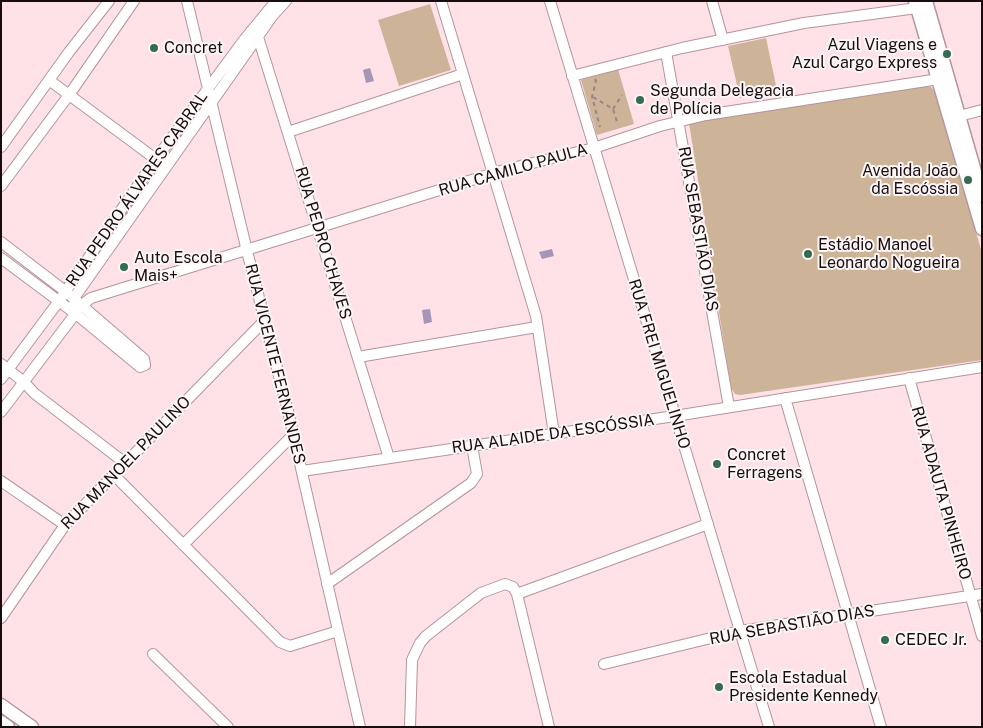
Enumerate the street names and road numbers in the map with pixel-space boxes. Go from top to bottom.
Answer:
street label: RUA PEDRO ÁLVARES CABRAL [62,88,212,290]
street label: RUA CAMILO PAULA [436,140,590,200]
street label: RUA SEBASTIÃO DIAS [674,145,722,313]
street label: RUA PEDRO CHAVES [291,165,355,321]
street label: RUA VICENTE FERNANDES [241,262,309,466]
street label: RUA FREI MIGUELINHO [624,277,694,451]
street label: RUA MANOEL PAULINO [57,392,195,534]
street label: RUA ADAUTA PINHEIRO [907,404,975,582]
street label: RUA ALAIDE DA ESCÓSSIA [450,410,656,458]
street label: RUA SEBASTIÃO DIAS [708,601,876,649]

